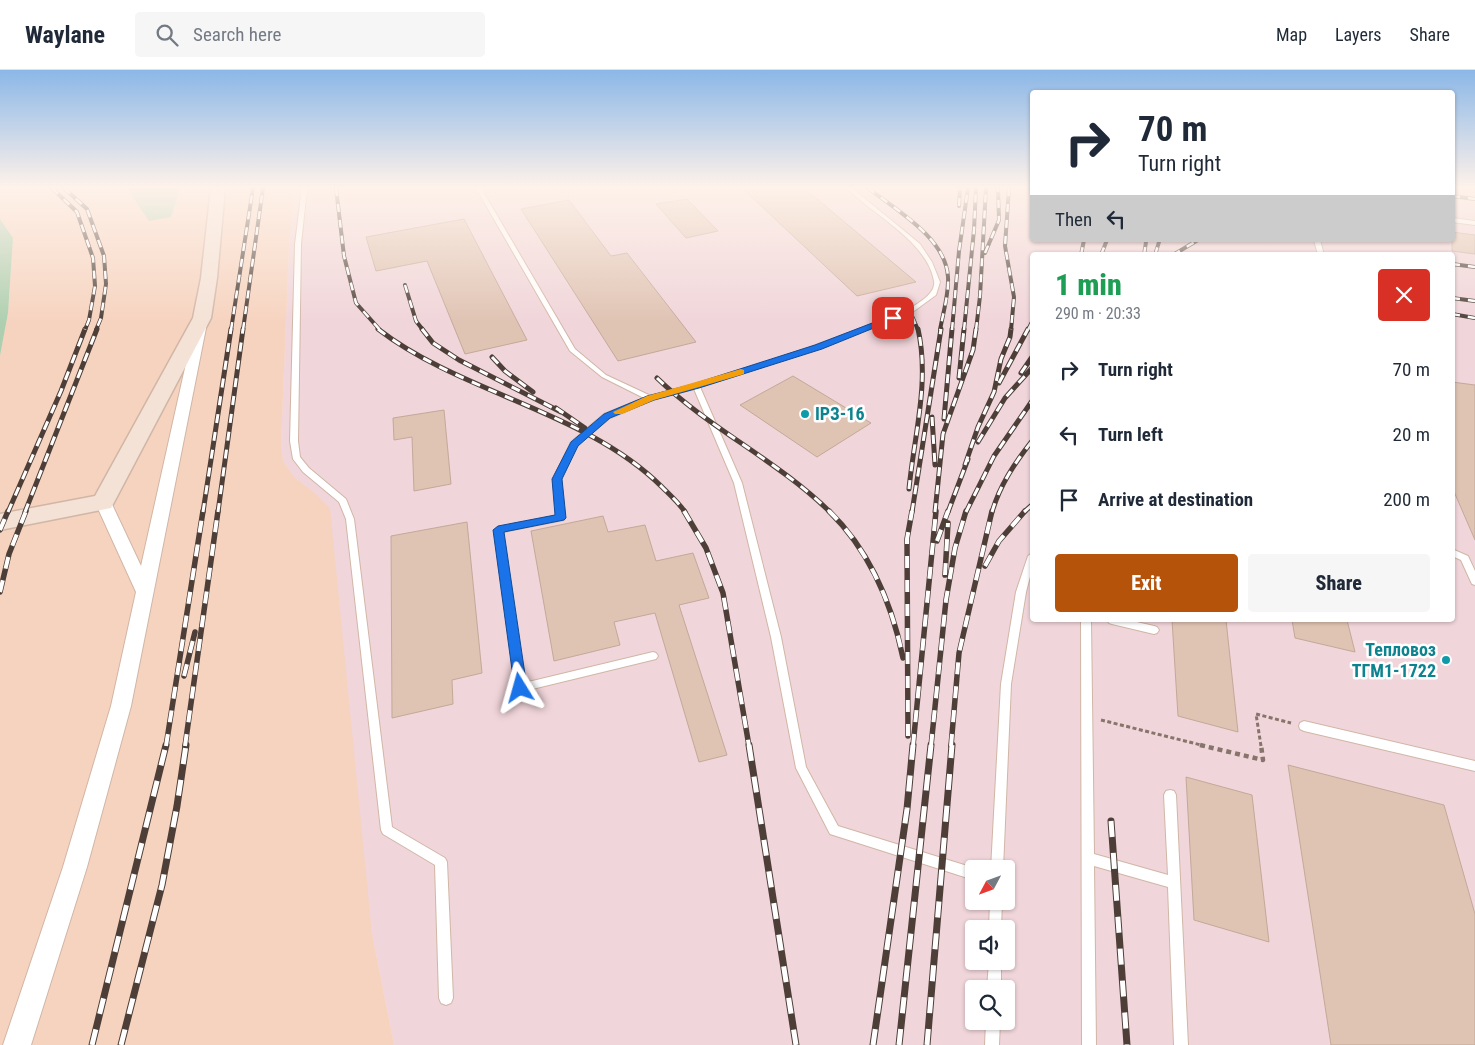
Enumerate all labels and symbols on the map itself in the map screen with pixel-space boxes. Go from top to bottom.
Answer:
pin [872,297,914,339]
place label: ІРЗ-16 [815,403,865,424]
marker: ІРЗ-16 [799,408,811,420]
place label: Тепловоз ТГМ1-1722 [1352,639,1436,681]
marker: Тепловоз ТГМ1-1722 [1440,654,1452,666]
position arrow [493,661,545,713]
north arrow [965,860,1015,910]

